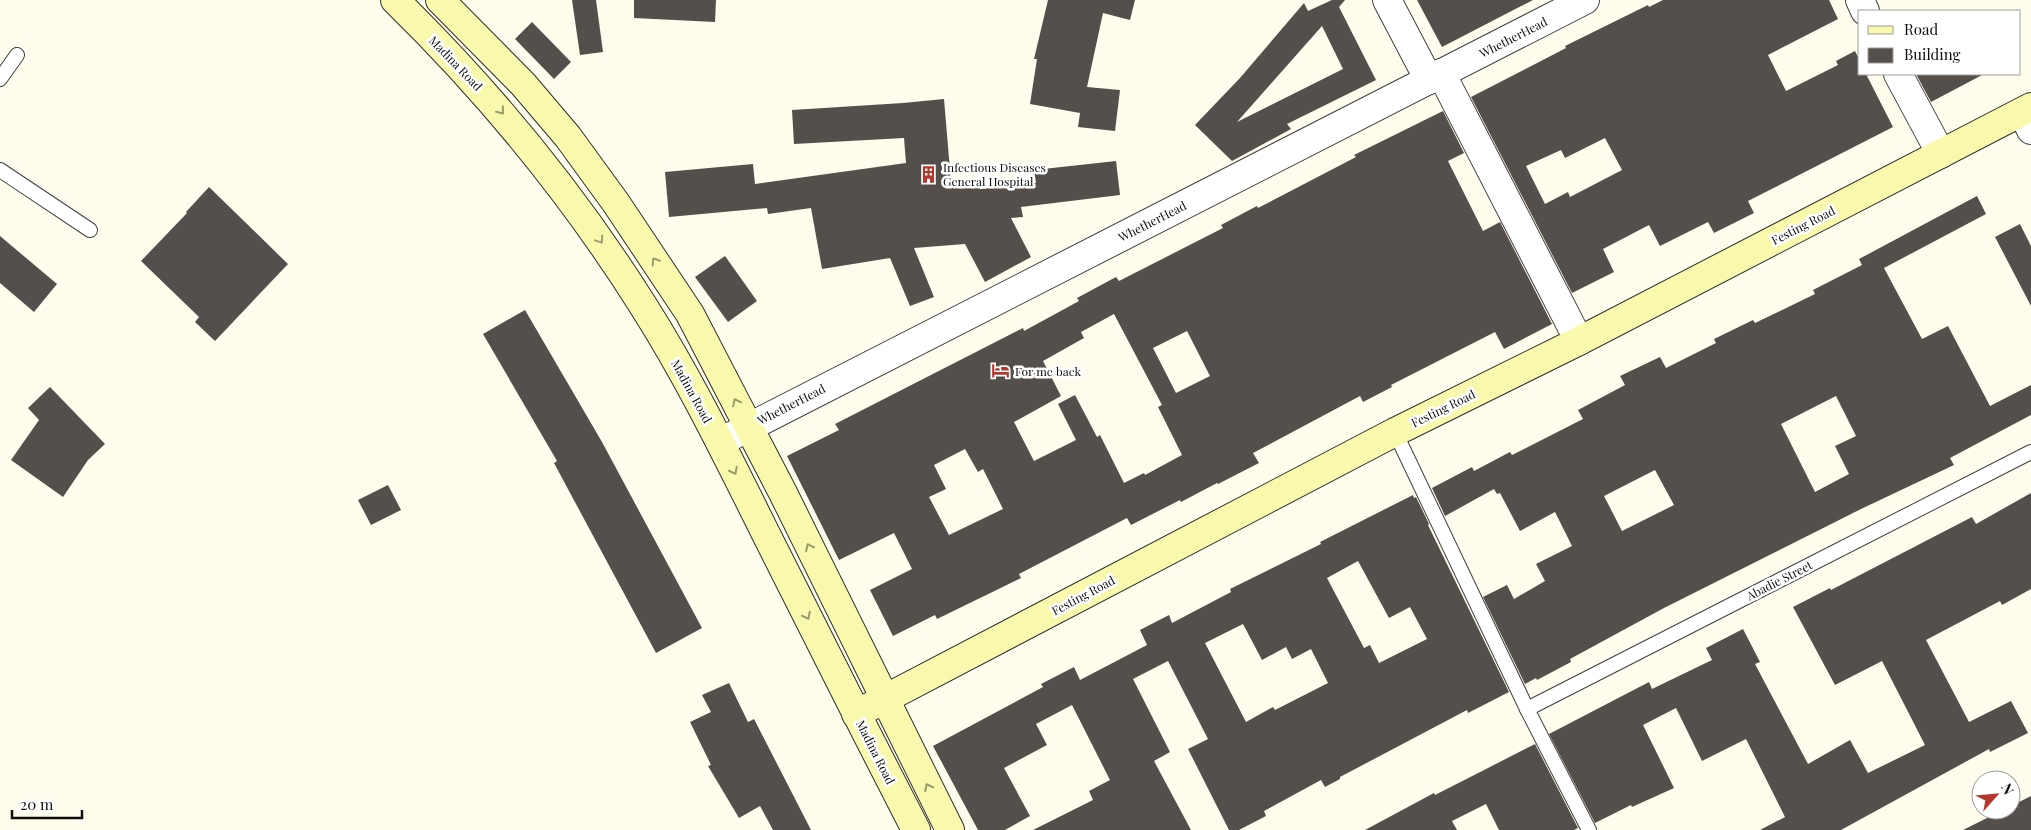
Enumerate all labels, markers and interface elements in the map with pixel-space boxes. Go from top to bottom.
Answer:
legend [1858,10,2021,75]
street label: WhetherHead [1475,13,1550,61]
text: Road [1904,19,1938,39]
street label: Madina Road [426,32,486,94]
text: Building [1904,44,1961,64]
one-way arrow [495,105,503,114]
place label: Infectious Diseases General Hospital [943,159,1046,189]
building icon: Infectious Diseases General Hospital [919,164,939,184]
street label: WhetherHead [1114,197,1189,245]
street label: Festing Road [1768,202,1838,248]
one-way arrow [594,234,603,244]
one-way arrow [652,257,662,266]
street label: Madina Road [668,356,716,426]
hotel icon: For me back [991,361,1011,381]
place label: For me back [1015,363,1081,379]
street label: WhetherHead [753,380,828,428]
street label: Festing Road [1408,386,1478,430]
one-way arrow [732,398,742,407]
one-way arrow [728,466,738,475]
one-way arrow [805,543,815,552]
street label: Abadie Street [1742,556,1815,604]
street label: Festing Road [1049,572,1117,618]
one-way arrow [801,611,811,620]
street label: Madina Road [853,717,899,787]
north arrow [1971,770,2021,820]
text: N [1997,780,2019,798]
one-way arrow [924,783,934,792]
scale bar [12,788,82,820]
text: 20 m [20,794,54,814]

